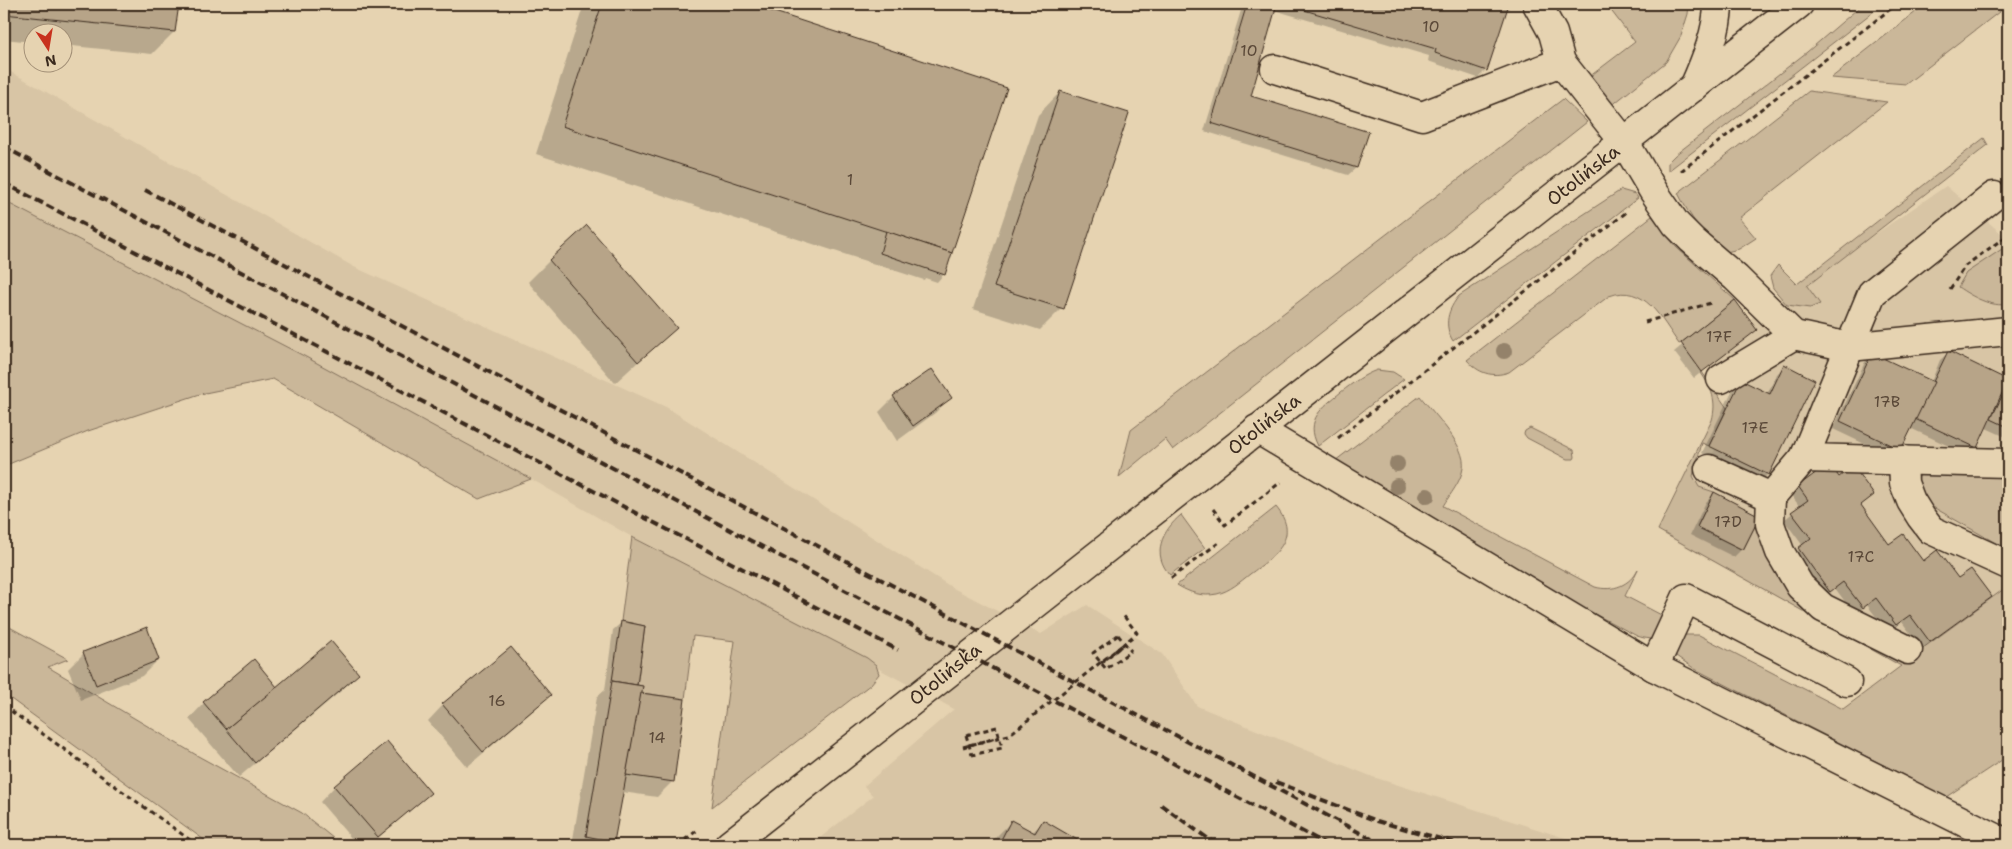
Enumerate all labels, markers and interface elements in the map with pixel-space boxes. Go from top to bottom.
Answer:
house number: 10 [1422,16,1440,37]
north arrow [22,22,72,72]
house number: 10 [1240,40,1258,61]
text: N [43,51,58,71]
street label: Otolińska [1541,138,1625,211]
house number: 1 [847,169,853,190]
house number: 17F [1706,326,1732,347]
street label: Otolińska [1222,387,1306,460]
house number: 17B [1874,391,1900,412]
house number: 17E [1741,417,1769,438]
house number: 17D [1714,511,1742,532]
house number: 17C [1848,546,1875,567]
street label: Otolińska [904,637,987,711]
house number: 16 [488,690,506,711]
house number: 14 [648,727,666,748]

